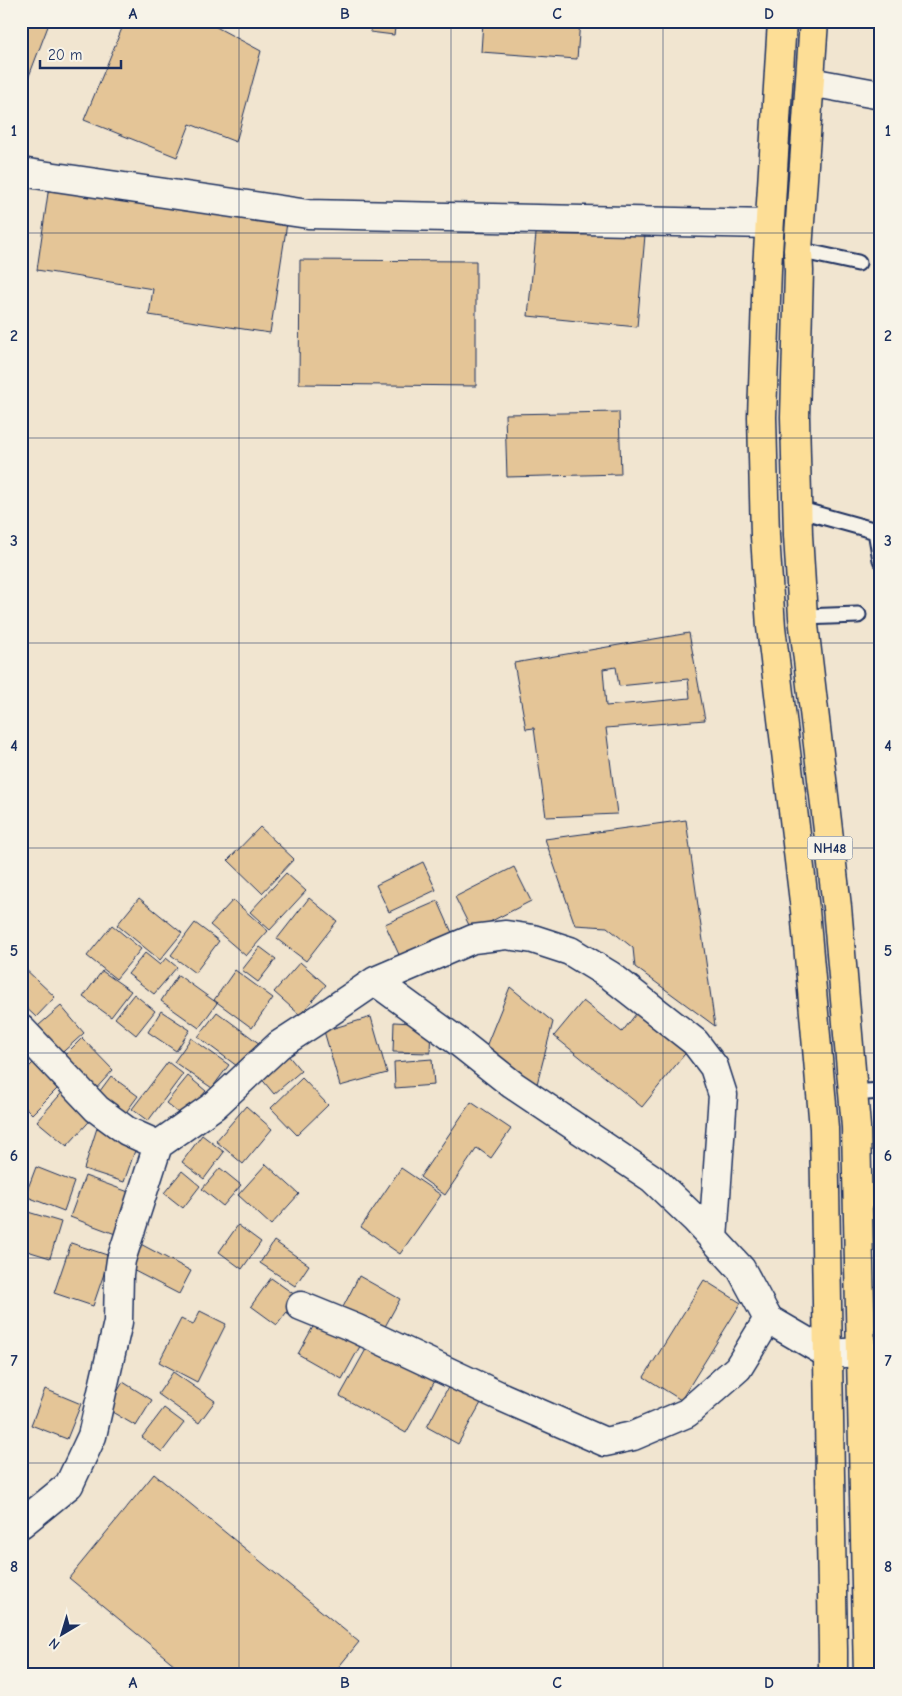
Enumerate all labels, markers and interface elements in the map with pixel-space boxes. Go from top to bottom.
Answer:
text: A [129,5,138,23]
text: B [340,5,350,23]
text: C [552,5,562,23]
text: D [764,5,774,23]
scale bar [40,38,121,70]
text: 20 m [48,46,82,64]
text: 1 [11,122,17,140]
text: 1 [885,122,891,140]
text: 2 [10,327,18,345]
text: 2 [884,327,892,345]
text: 3 [10,532,18,550]
text: 3 [884,532,892,550]
text: 4 [10,737,18,755]
text: 4 [884,737,892,755]
road number: NH48 [808,836,852,860]
text: 5 [10,942,18,960]
text: 5 [884,942,892,960]
text: 6 [10,1147,18,1165]
text: 6 [884,1147,892,1165]
text: 7 [10,1352,18,1370]
text: 7 [884,1352,892,1370]
text: 8 [10,1558,18,1576]
text: 8 [884,1558,892,1576]
north arrow [38,1608,88,1658]
text: N [45,1634,63,1653]
text: A [129,1674,138,1692]
text: B [340,1674,350,1692]
text: C [552,1674,562,1692]
text: D [764,1674,774,1692]

